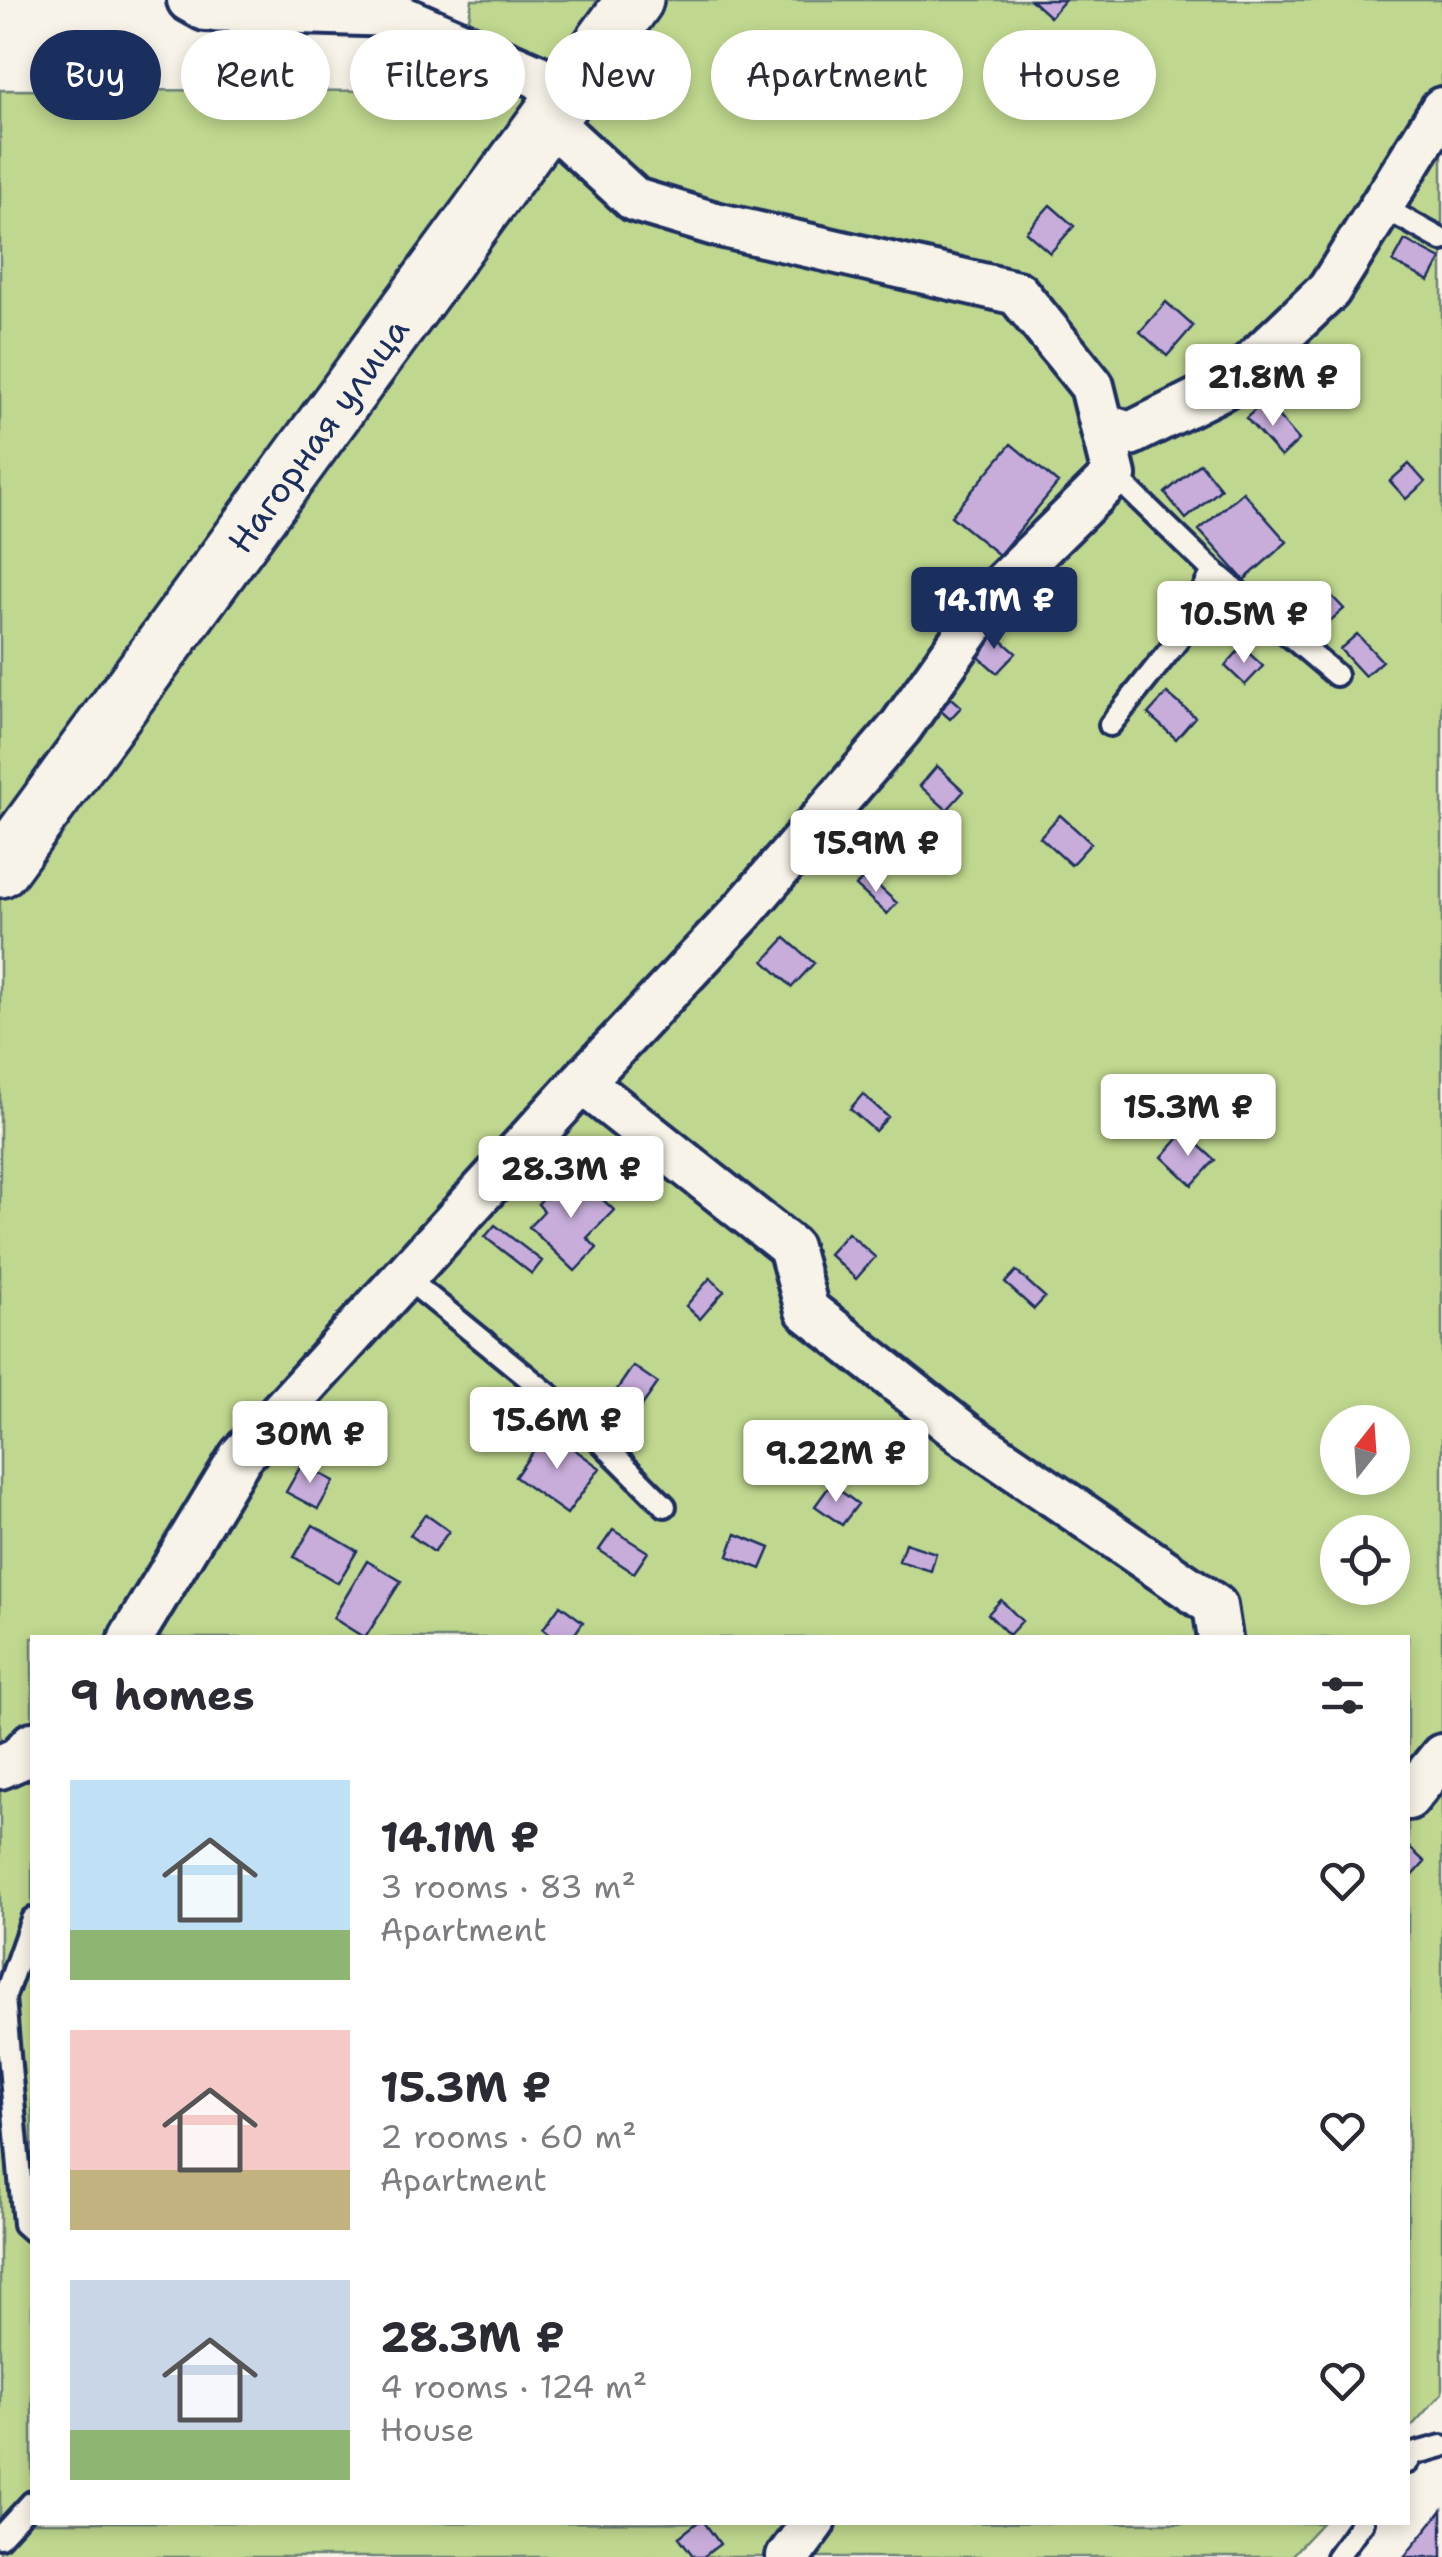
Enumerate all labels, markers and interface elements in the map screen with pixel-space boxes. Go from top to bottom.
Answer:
chip: Buy [30,30,161,120]
chip: Rent [181,30,330,120]
chip: Filters [350,30,525,120]
chip: New [545,30,691,120]
chip: Apartment [711,30,963,120]
chip: House [983,30,1156,120]
street label: Нагорная улица [217,307,420,562]
pin: 21.8M ₽ [1181,344,1365,429]
text: 21.8M ₽ [1207,355,1339,398]
pin: 14.1M ₽ [902,567,1086,652]
text: 14.1M ₽ [933,578,1055,621]
pin: 10.5M ₽ [1152,581,1336,666]
text: 10.5M ₽ [1179,592,1309,635]
pin: 15.9M ₽ [784,810,968,895]
text: 15.9M ₽ [812,821,940,864]
pin: 15.3M ₽ [1096,1074,1280,1159]
text: 15.3M ₽ [1123,1085,1253,1128]
pin: 28.3M ₽ [479,1136,663,1221]
text: 28.3M ₽ [501,1147,641,1190]
pin: 15.6M ₽ [465,1387,649,1472]
text: 15.6M ₽ [492,1398,622,1441]
pin: 30M ₽ [240,1401,380,1486]
north arrow [1320,1405,1410,1495]
map controls [1320,1405,1410,1605]
text: 30M ₽ [255,1412,365,1455]
pin: 9.22M ₽ [744,1420,928,1505]
text: 9.22M ₽ [765,1431,907,1474]
button: locate [1320,1515,1410,1605]
text: 9 homes [70,1667,255,1723]
icon: filters [1315,1668,1370,1723]
text: 14.1M ₽ [380,1809,540,1865]
icon: home [150,1820,270,1940]
icon: heart [1315,1853,1370,1908]
text: 3 rooms · 83 m² [380,1865,636,1908]
text: Apartment [380,1908,547,1951]
text: 15.3M ₽ [380,2059,551,2115]
icon: home [150,2070,270,2190]
icon: heart [1315,2103,1370,2158]
text: 2 rooms · 60 m² [380,2115,637,2158]
text: Apartment [380,2158,547,2201]
text: 28.3M ₽ [380,2309,565,2365]
icon: home [150,2320,270,2440]
icon: heart [1315,2353,1370,2408]
text: 4 rooms · 124 m² [380,2365,647,2408]
text: House [380,2408,474,2451]

